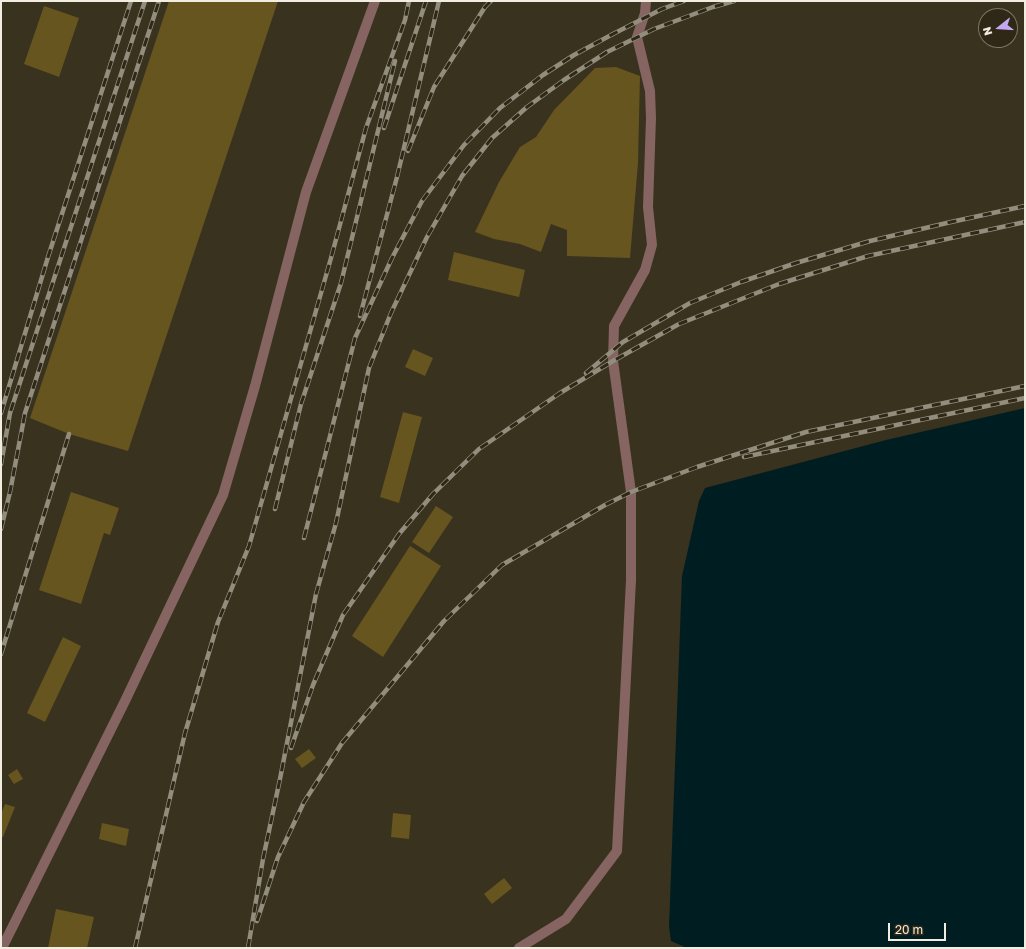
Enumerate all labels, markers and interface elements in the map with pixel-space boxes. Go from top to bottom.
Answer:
north arrow [978,8,1018,48]
text: N [980,25,994,37]
scale bar [890,915,948,941]
text: 20 m [895,922,923,937]

